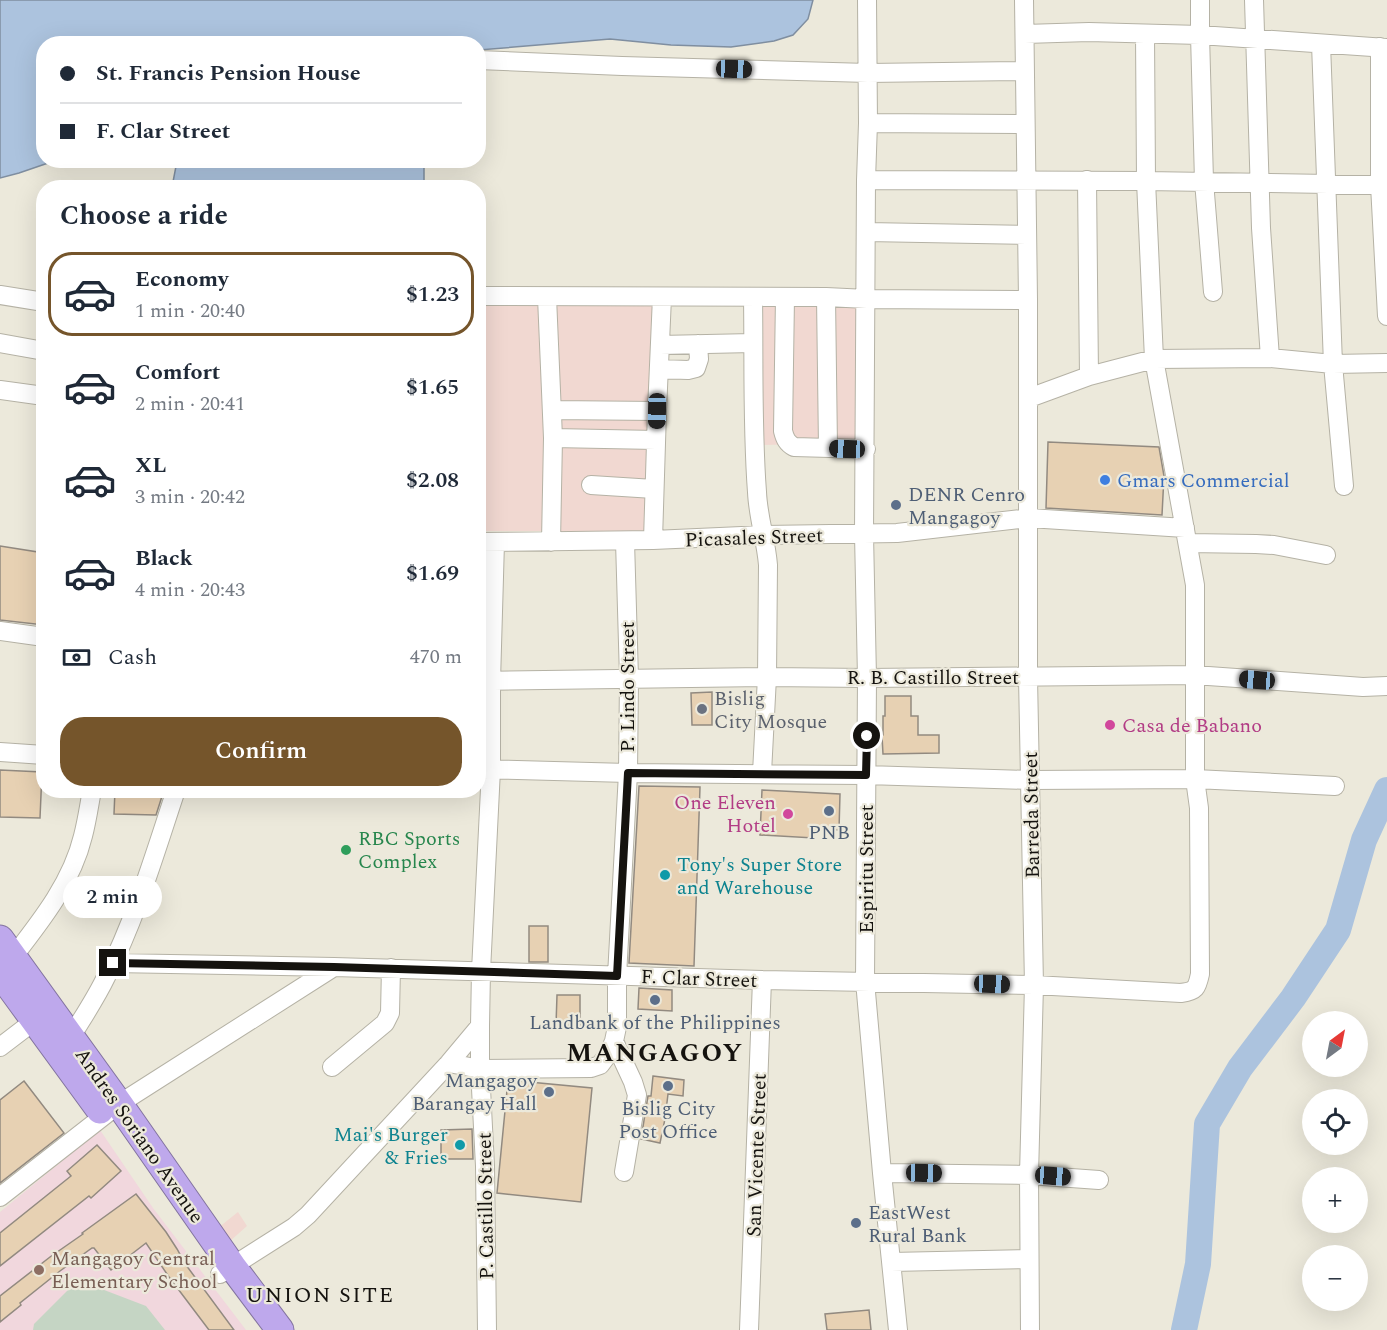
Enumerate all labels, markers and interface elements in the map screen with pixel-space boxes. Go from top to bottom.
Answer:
text: St. Francis Pension House [96,57,361,90]
car [716,59,752,79]
text: F. Clar Street [96,115,230,148]
text: Choose a ride [60,195,228,237]
text: Economy [135,263,228,296]
icon: car [63,267,117,321]
text: $1.23 [406,278,459,311]
text: 1 min · 20:40 [135,296,245,326]
text: Comfort [135,356,220,389]
icon: car [63,360,117,414]
text: $1.65 [406,371,459,404]
text: 2 min · 20:41 [135,389,245,419]
car [648,393,666,429]
car [829,439,865,459]
text: XL [135,449,166,482]
icon: car [63,453,117,507]
text: $2.08 [406,464,459,497]
place label: Gmars Commercial [1117,466,1290,496]
marker: Gmars Commercial [1098,473,1112,487]
place label: DENR Cenro Mangagoy [908,480,1025,533]
text: 3 min · 20:42 [135,482,245,512]
marker: DENR Cenro Mangagoy [889,498,903,512]
street label: Picasales Street [684,521,824,555]
text: Black [135,542,193,575]
icon: car [63,546,117,600]
text: $1.69 [406,557,459,590]
text: 4 min · 20:43 [135,575,245,605]
street label: P. Lindo Street [613,621,643,753]
icon: cash [60,641,93,674]
text: Cash [108,641,157,674]
text: 470 m [410,642,462,672]
street label: R. B. Castillo Street [847,663,1019,693]
car [1238,670,1276,690]
place label: Bislig City Mosque [714,684,827,737]
marker: Bislig City Mosque [695,702,709,716]
place label: Casa de Babano [1122,711,1262,741]
button: Confirm [60,717,462,786]
marker: Casa de Babano [1103,718,1117,732]
route start [853,722,880,749]
street label: Barreda Street [1016,751,1048,879]
place label: One Eleven Hotel [674,788,776,841]
marker: PNB [822,804,836,818]
street label: Espiritu Street [852,804,882,934]
marker: One Eleven Hotel [781,807,795,821]
place label: PNB [808,818,850,848]
place label: RBC Sports Complex [358,824,460,877]
marker: RBC Sports Complex [339,843,353,857]
place label: Tony's Super Store and Warehouse [677,850,842,903]
marker: Tony's Super Store and Warehouse [658,868,672,882]
callout: 2 min [63,876,162,918]
text: 2 min [87,882,138,912]
route end [99,949,126,976]
street label: F. Clar Street [640,962,758,996]
car [974,974,1010,994]
marker: Landbank of the Philippines [648,993,662,1007]
place label: Landbank of the Philippines [529,1008,781,1038]
north arrow [1302,1011,1368,1077]
map controls [1302,1011,1368,1311]
district label: MANGAGOY [566,1033,744,1073]
street label: Andres Soriano Avenue [67,1042,211,1230]
place label: Mangagoy Barangay Hall [412,1066,538,1119]
street label: San Vicente Street [739,1073,775,1237]
marker: Bislig City Post Office [661,1079,675,1093]
marker: Mangagoy Barangay Hall [542,1085,556,1099]
button: locate [1302,1089,1368,1155]
place label: Bislig City Post Office [618,1094,718,1147]
place label: Mai's Burger & Fries [333,1120,448,1173]
street label: P. Castillo Street [470,1132,502,1280]
marker: Mai's Burger & Fries [453,1138,467,1152]
car [906,1164,942,1182]
car [1034,1166,1072,1186]
button: + [1302,1167,1368,1233]
place label: EastWest Rural Bank [868,1198,967,1251]
marker: EastWest Rural Bank [849,1216,863,1230]
place label: Mangagoy Central Elementary School [51,1244,217,1297]
button: − [1302,1245,1368,1311]
marker: Mangagoy Central Elementary School [32,1263,46,1277]
district label: UNION SITE [245,1279,395,1312]

